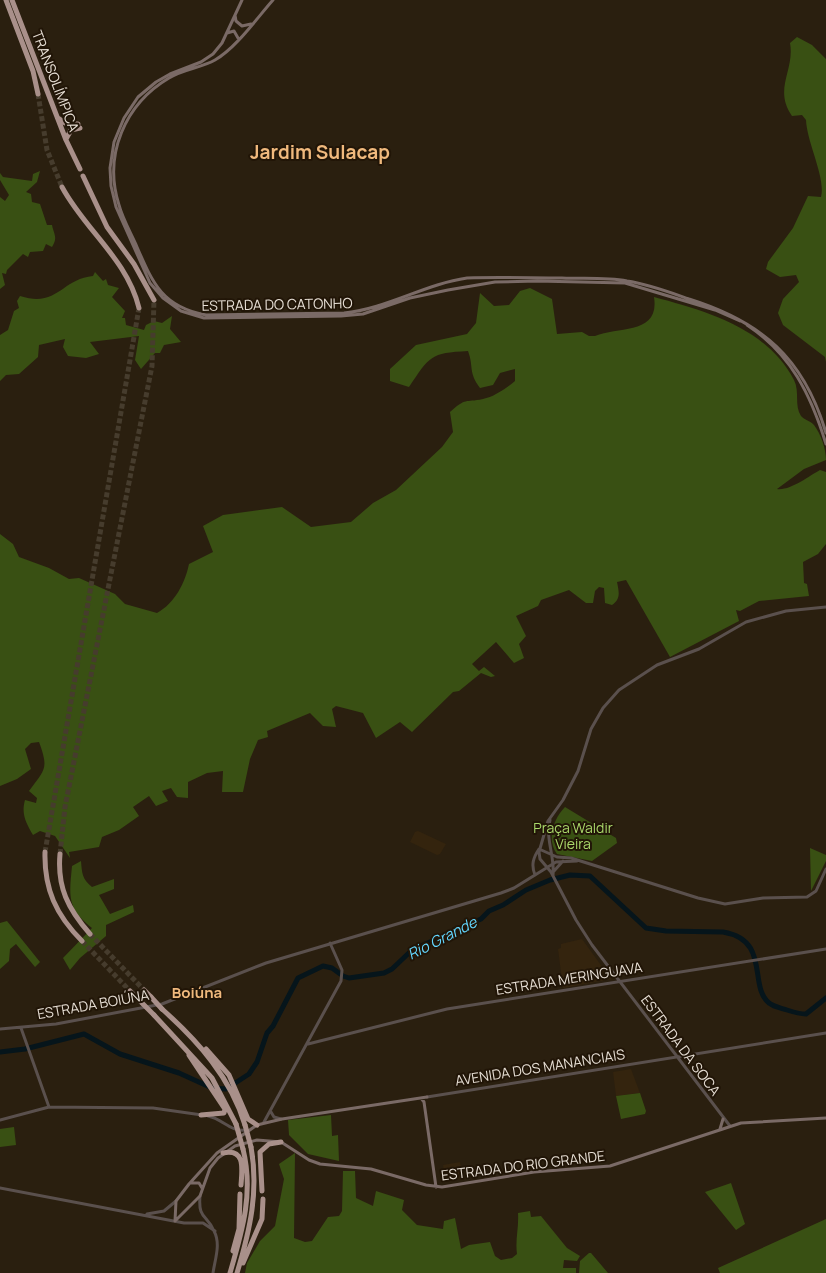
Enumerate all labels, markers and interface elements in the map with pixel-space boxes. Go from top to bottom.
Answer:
street label: TRANSOLÍMPICA [28,28,84,134]
district label: Jardim Sulacap [250,139,390,165]
street label: ESTRADA DO CATONHO [201,293,353,315]
park label: Praça Waldir Vieira [533,818,613,853]
water label: Rio Grande [404,911,481,964]
street label: ESTRADA MERINGUAVA [494,957,644,999]
district label: Boiúna [172,982,222,1003]
street label: ESTRADA BOIÚNA [36,985,151,1023]
street label: ESTRADA DA SOCA [637,991,725,1099]
street label: AVENIDA DOS MANANCIAIS [454,1044,627,1090]
street label: ESTRADA DO RIO GRANDE [440,1146,606,1184]

